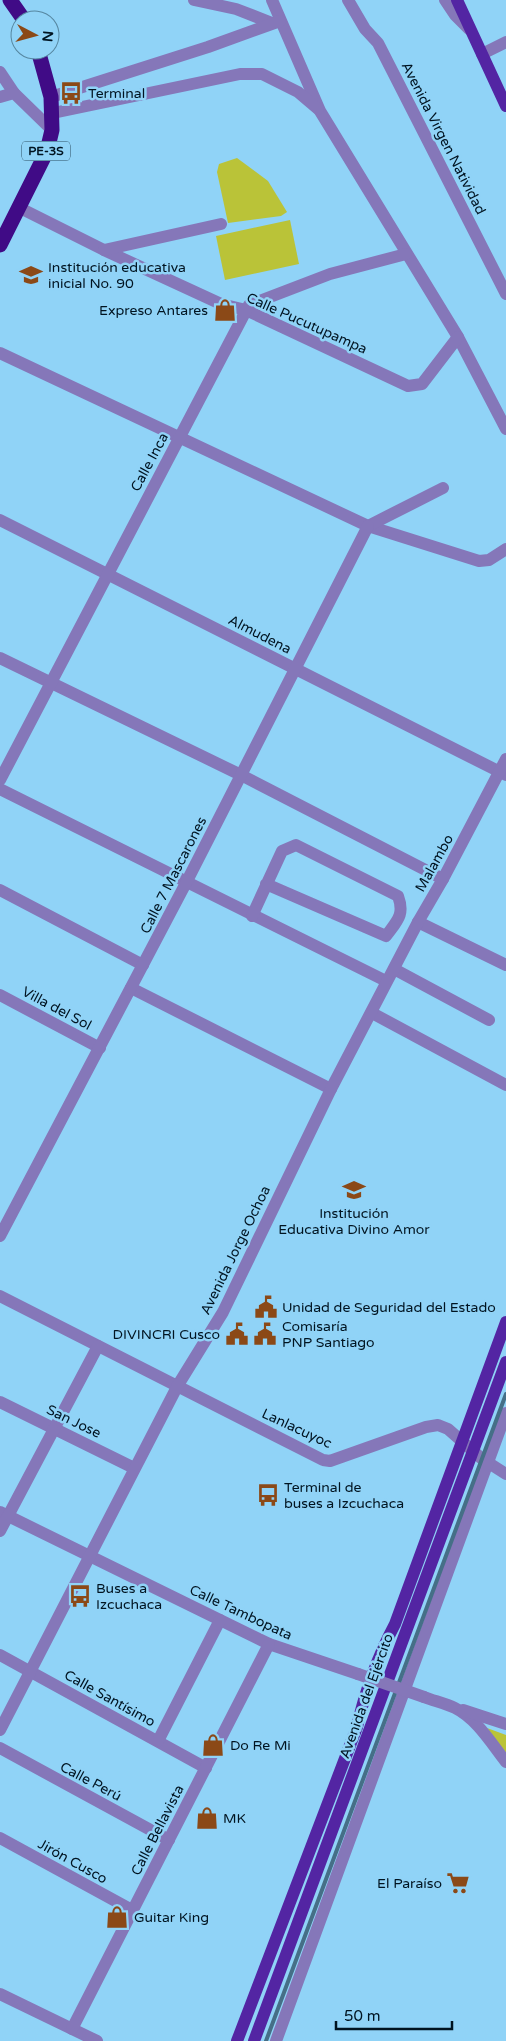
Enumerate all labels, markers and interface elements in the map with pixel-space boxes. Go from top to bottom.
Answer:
north arrow [10,10,60,60]
text: N [38,30,56,43]
street label: Avenida Virgen Natividad [398,59,489,217]
bus stop icon: Terminal [58,80,84,106]
place label: Terminal [88,85,145,102]
road number: PE-3S [22,142,70,160]
place label: Institución educativa inicial No. 90 [48,259,186,292]
school or university icon: Institución educativa inicial No. 90 [18,262,44,288]
street label: Calle Pucutupampa [244,289,370,358]
shop icon: Expreso Antares [212,297,238,323]
place label: Expreso Antares [99,302,208,319]
street label: Calle Inca [127,430,172,494]
street label: Almudena [225,611,294,658]
street label: Calle 7 Mascarones [137,814,210,936]
street label: Malambo [412,832,457,895]
street label: Villa del Sol [19,983,94,1034]
school or university icon: Institución Educativa Divino Amor [341,1177,367,1203]
street label: Avenida Jorge Ochoa [197,1183,274,1318]
place label: Institución Educativa Divino Amor [278,1205,430,1238]
public building icon: Unidad de Seguridad del Estado [253,1294,279,1320]
place label: Unidad de Seguridad del Estado [282,1299,496,1316]
place label: Comisaría PNP Santiago [282,1318,375,1351]
public building icon: DIVINCRI Cusco [224,1321,250,1347]
public building icon: Comisaría PNP Santiago [252,1321,278,1347]
place label: DIVINCRI Cusco [112,1326,220,1343]
street label: San Jose [44,1401,104,1442]
street label: Lanlacuyoc [259,1405,334,1452]
place label: Terminal de buses a Izcuchaca [284,1479,404,1512]
bus stop icon: Terminal de buses a Izcuchaca [255,1482,281,1508]
place label: Buses a Izcuchaca [96,1580,162,1613]
street label: Calle Tambopata [187,1581,295,1644]
bus stop icon: Buses a Izcuchaca [67,1583,93,1609]
street label: Avenida del Ejército [336,1631,397,1761]
street label: Calle Santísimo [61,1666,158,1730]
shop icon: Do Re Mi [200,1732,226,1758]
place label: Do Re Mi [230,1737,291,1754]
street label: Calle Perú [57,1758,124,1805]
street label: Calle Bellavista [127,1782,188,1878]
shop icon: MK [194,1805,220,1831]
place label: MK [223,1810,246,1827]
street label: Jirón Cusco [35,1835,110,1887]
supermarket icon: El Paraíso [445,1870,471,1896]
place label: El Paraíso [377,1875,442,1892]
shop icon: Guitar King [104,1904,130,1930]
place label: Guitar King [134,1909,209,1926]
scale bar [336,1998,452,2030]
text: 50 m [344,2007,381,2025]

